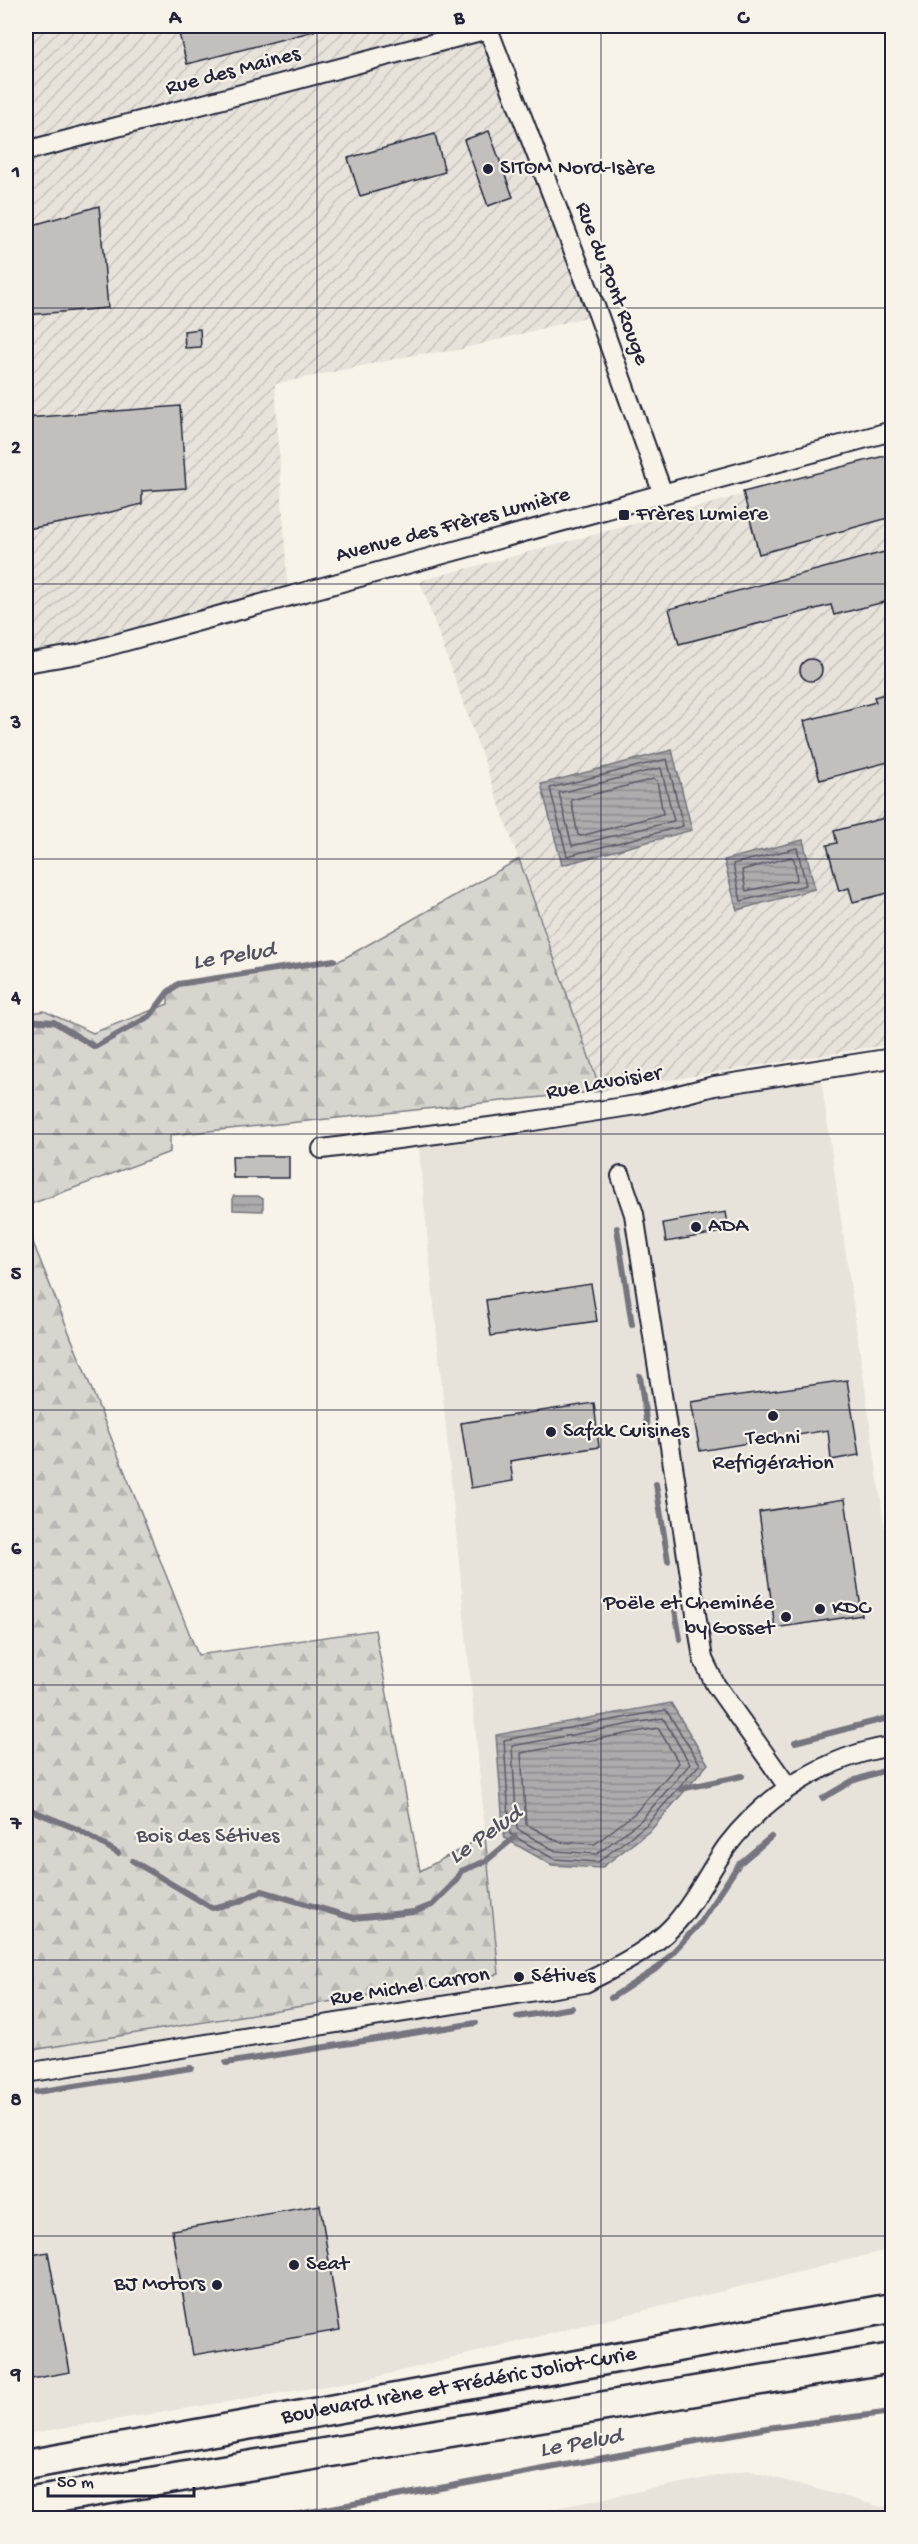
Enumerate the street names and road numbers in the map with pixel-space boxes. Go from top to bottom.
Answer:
street label: Rue des Maines [163,41,304,102]
street label: Rue du Pont Rouge [568,199,654,370]
street label: Avenue des Frères Lumière [333,482,573,570]
street label: Rue Lavoisier [544,1061,666,1107]
street label: Rue Michel Carron [329,1963,492,2013]
street label: Boulevard Irène et Frédéric Joliot-Curie [278,2341,639,2432]

